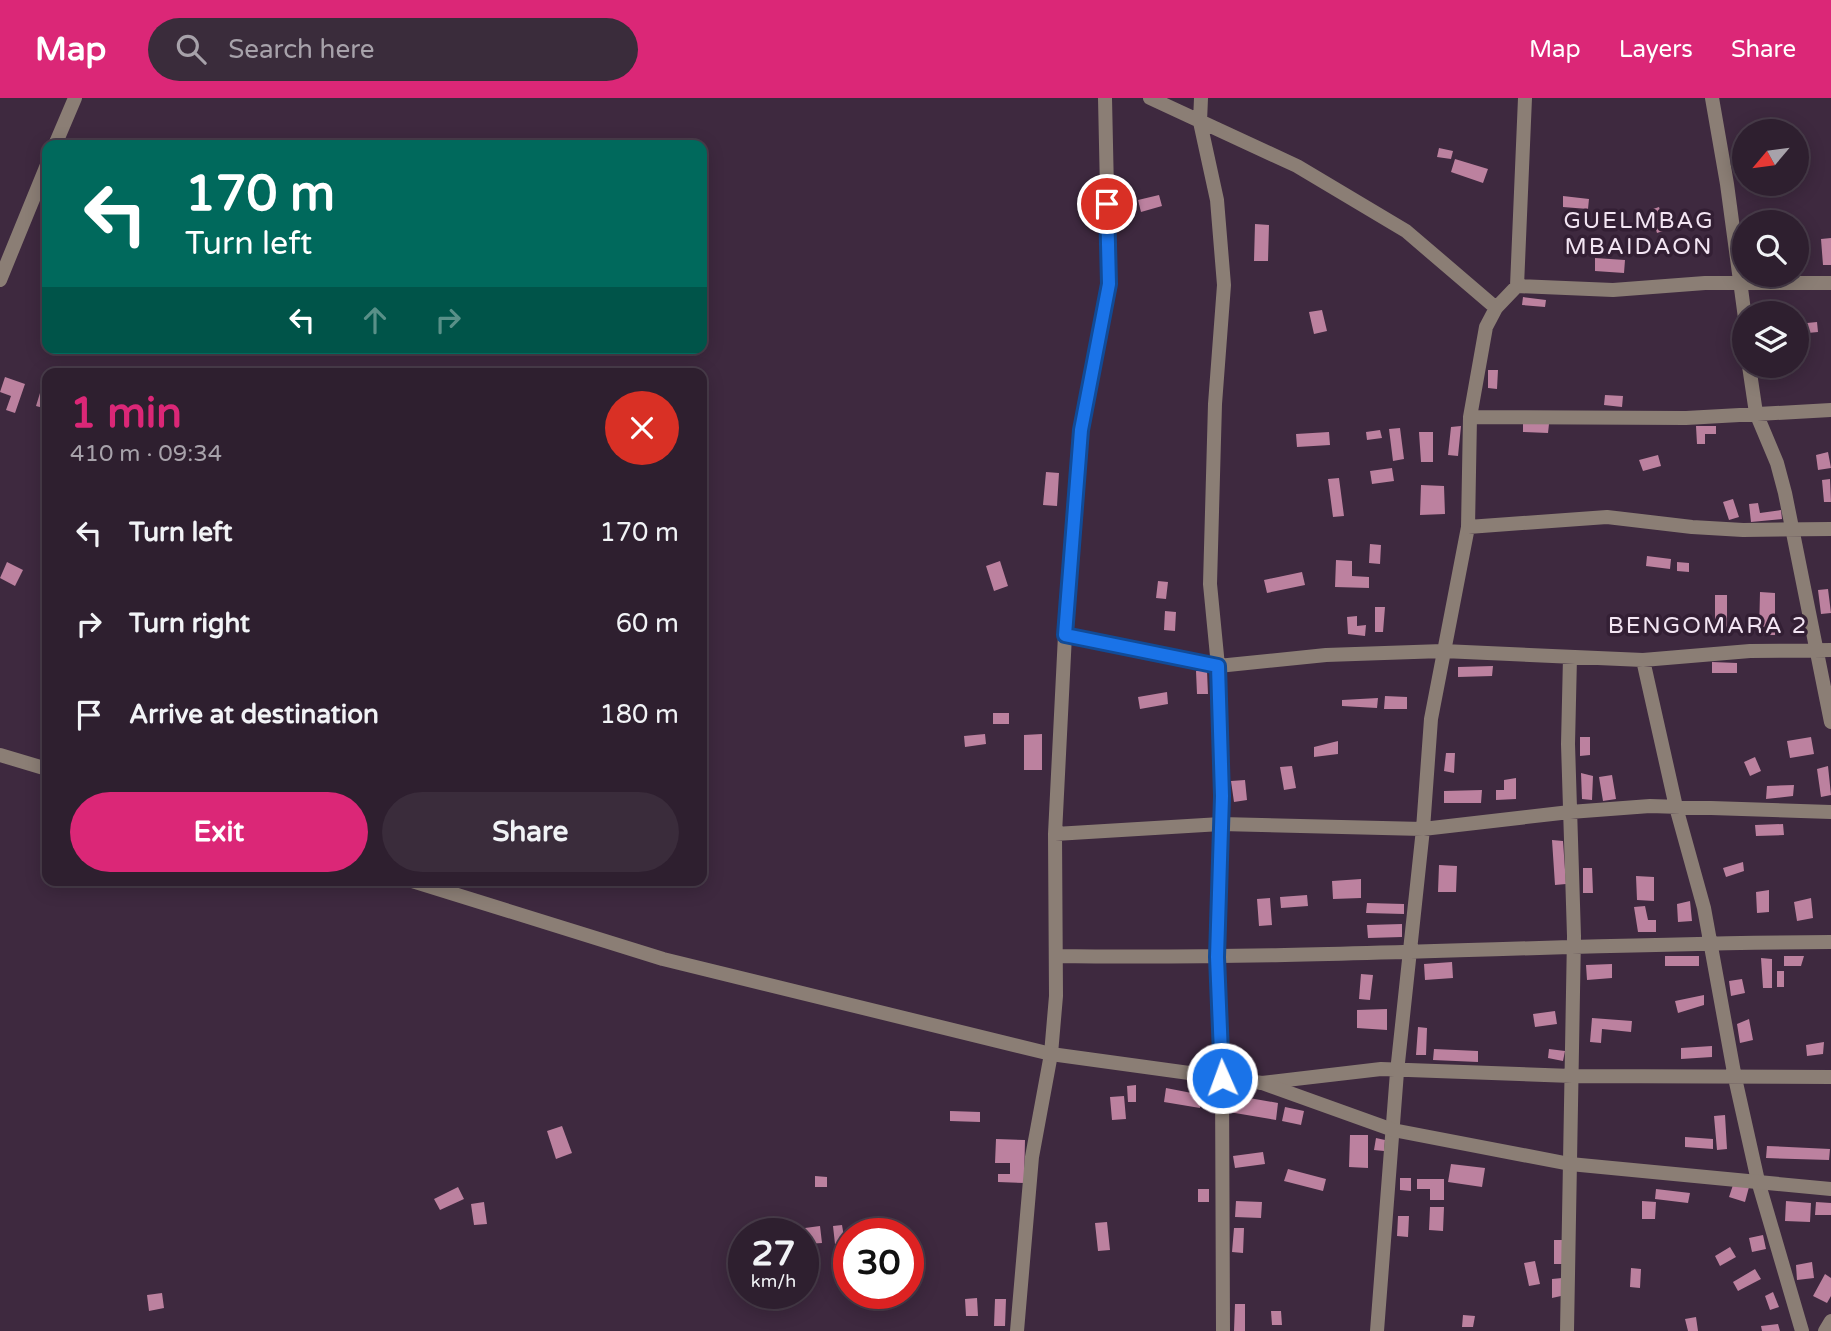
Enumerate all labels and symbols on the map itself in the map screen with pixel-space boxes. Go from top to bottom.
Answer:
north arrow [1732,119,1810,196]
pin [1077,174,1137,234]
district label: GUELMBAG MBAIDAON [1563,207,1715,261]
district label: BENGOMARA 2 [1608,612,1808,640]
position arrow [1185,1041,1259,1115]
speed limit sign: 30 [833,1218,924,1309]

